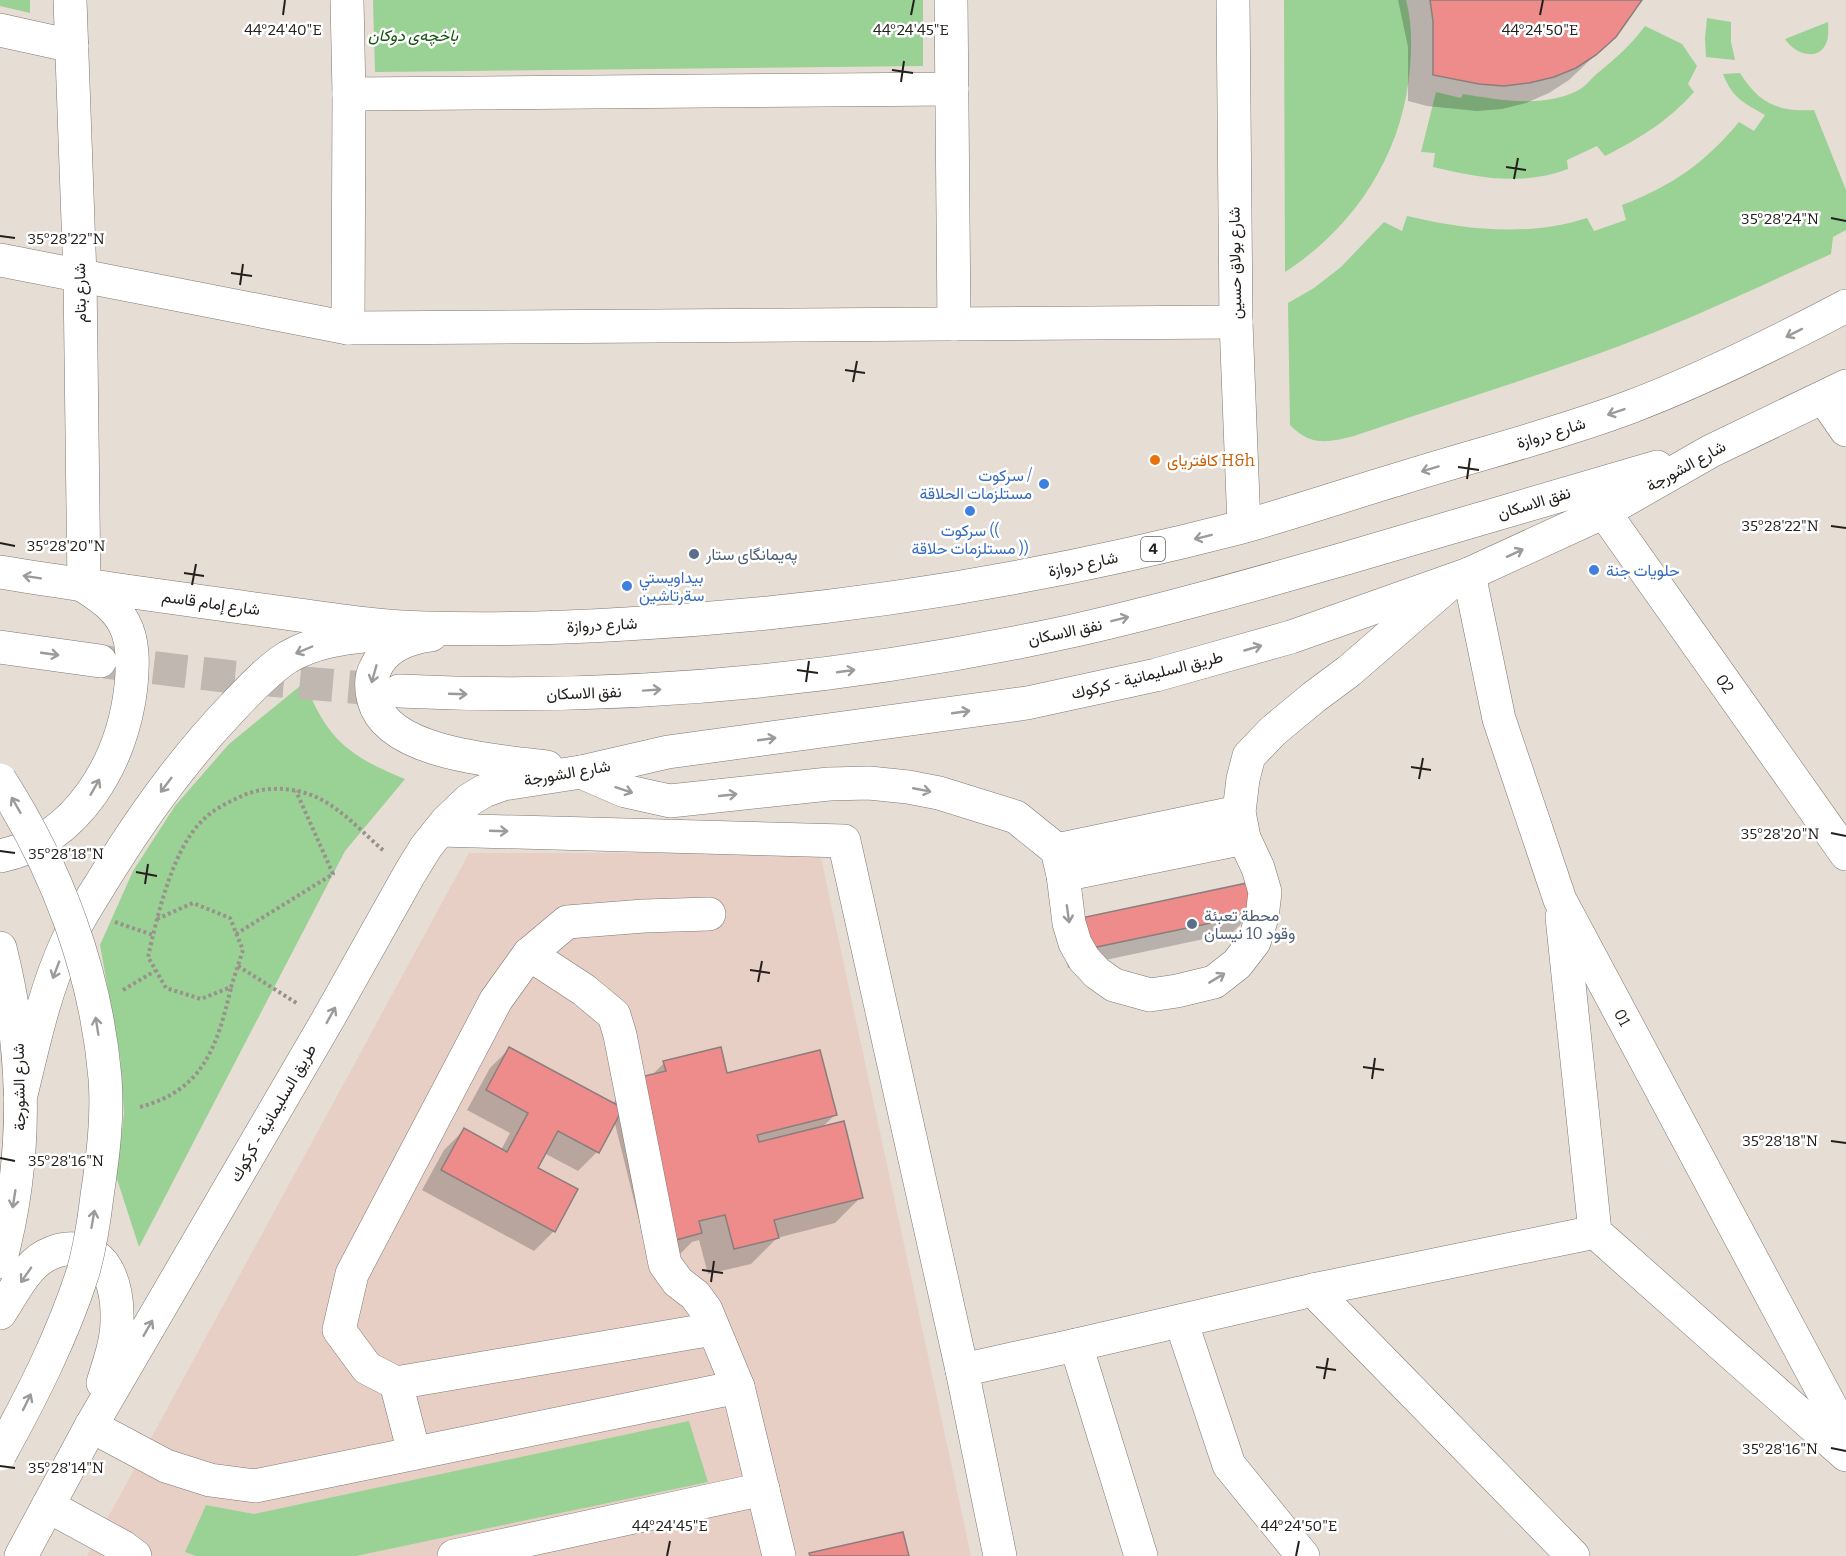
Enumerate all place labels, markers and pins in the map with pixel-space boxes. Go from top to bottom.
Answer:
place label: کافتریای H&h [1167,451,1255,471]
marker: کافتریای H&h [1148,453,1162,467]
place label: سركوت / مستلزمات الحلاقة [919,466,1033,504]
marker: سركوت / مستلزمات الحلاقة [1037,477,1051,491]
marker: سركوت (( مستلزمات حلاقة )) [963,504,977,518]
place label: سركوت (( مستلزمات حلاقة )) [911,521,1029,559]
place label: پەیمانگای ستار [705,545,797,566]
marker: پەیمانگای ستار [687,547,701,561]
place label: حلویات جنة [1606,561,1680,581]
marker: حلویات جنة [1587,563,1601,577]
place label: بيداويستي سةرتاشين [639,568,704,606]
marker: بيداويستي سةرتاشين [620,579,634,593]
place label: محطة تعبئة وقود 10 نيسان [1204,906,1295,944]
marker: محطة تعبئة وقود 10 نيسان [1185,917,1199,931]

